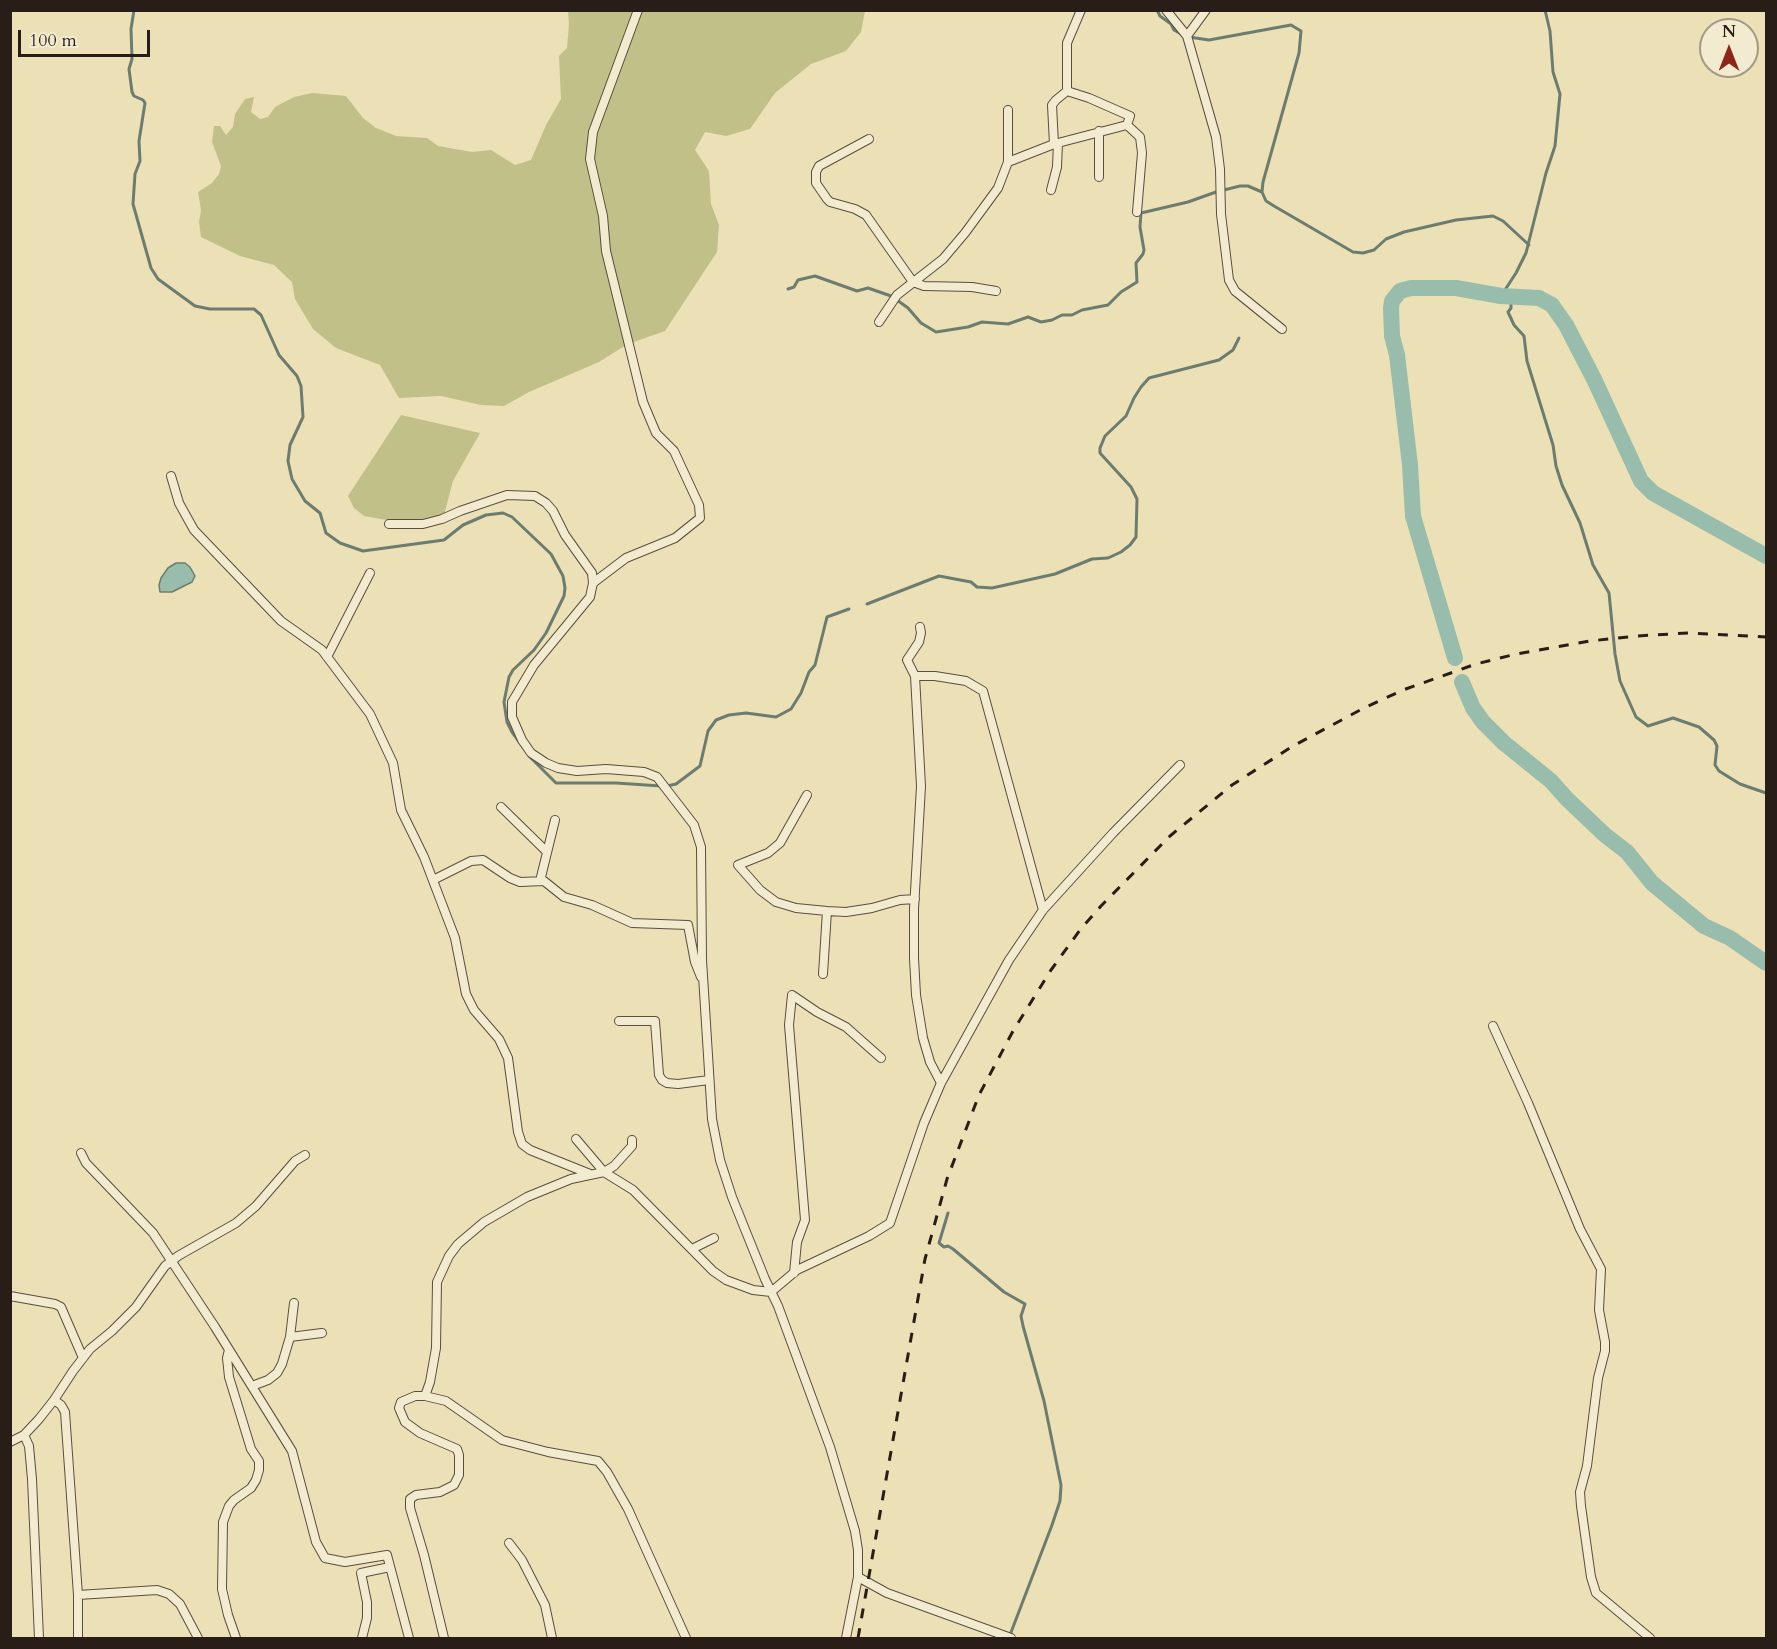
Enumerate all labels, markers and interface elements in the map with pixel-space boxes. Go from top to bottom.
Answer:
scale bar [21,18,153,56]
north arrow [1699,18,1759,78]
text: N [1722,21,1736,43]
text: 100 m [29,28,77,53]

